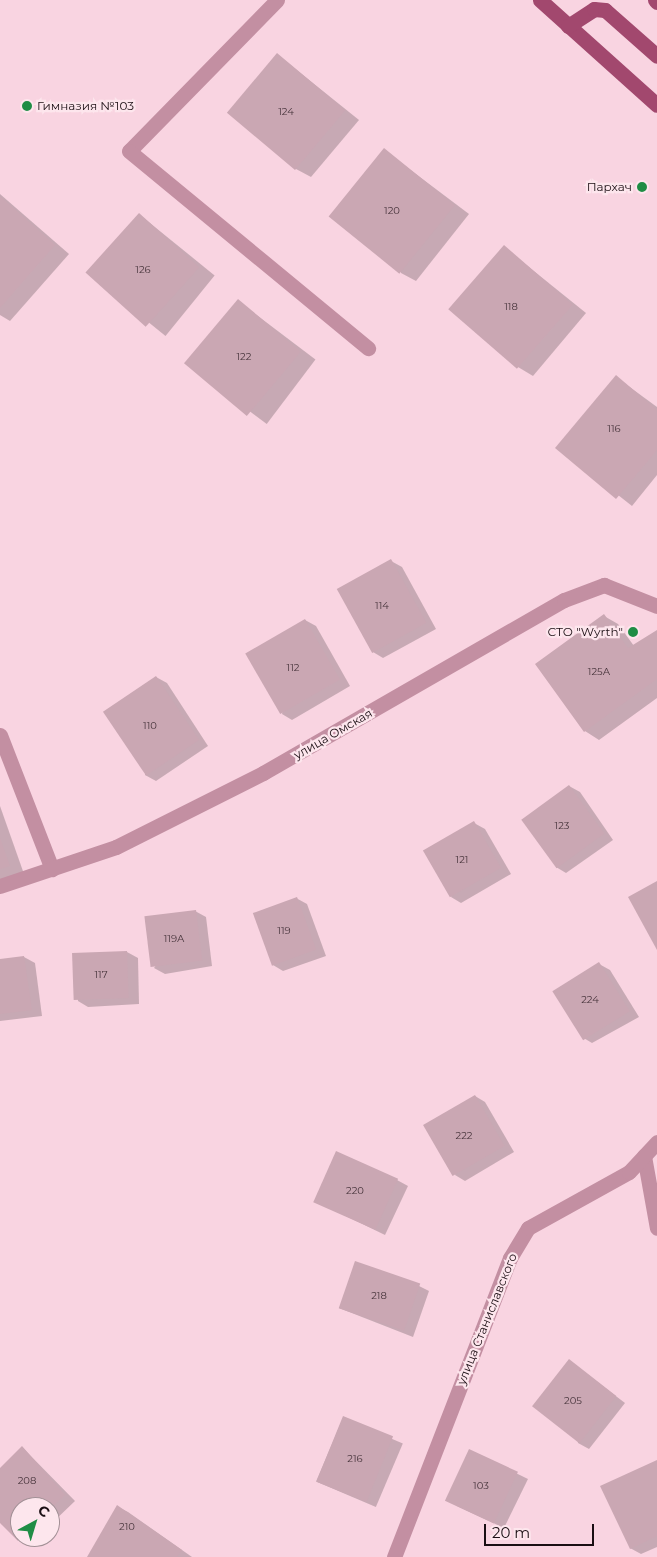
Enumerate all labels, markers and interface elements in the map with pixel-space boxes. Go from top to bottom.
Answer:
place label: Гимназия №103 [37,99,134,113]
marker: Гимназия №103 [21,100,33,112]
house number: 124 [278,106,294,118]
place label: Пархач [587,180,632,194]
marker: Пархач [636,181,648,193]
house number: 120 [384,205,400,217]
house number: 126 [135,264,151,276]
house number: 118 [504,301,518,313]
house number: 122 [237,351,251,363]
house number: 116 [607,423,621,435]
house number: 114 [375,600,389,612]
place label: СТО "Wyrth" [548,625,623,639]
marker: СТО "Wyrth" [627,626,639,638]
house number: 112 [287,662,299,674]
house number: 125А [588,666,610,678]
street label: улица Омская [291,706,375,762]
house number: 110 [143,720,157,732]
house number: 123 [555,820,569,832]
house number: 121 [456,854,468,866]
house number: 119 [277,925,291,937]
house number: 119А [164,933,184,945]
house number: 117 [94,969,108,981]
house number: 224 [581,994,599,1006]
house number: 222 [455,1130,473,1142]
house number: 220 [346,1185,364,1197]
street label: улица Станиславского [454,1251,520,1387]
house number: 218 [371,1290,387,1302]
house number: 205 [564,1395,582,1407]
house number: 216 [347,1453,363,1465]
house number: 208 [18,1475,36,1487]
house number: 103 [473,1480,489,1492]
north arrow [10,1497,60,1547]
text: С [34,1501,53,1521]
scale bar [487,1514,597,1546]
house number: 210 [119,1521,135,1533]
text: 20 m [492,1523,530,1542]

